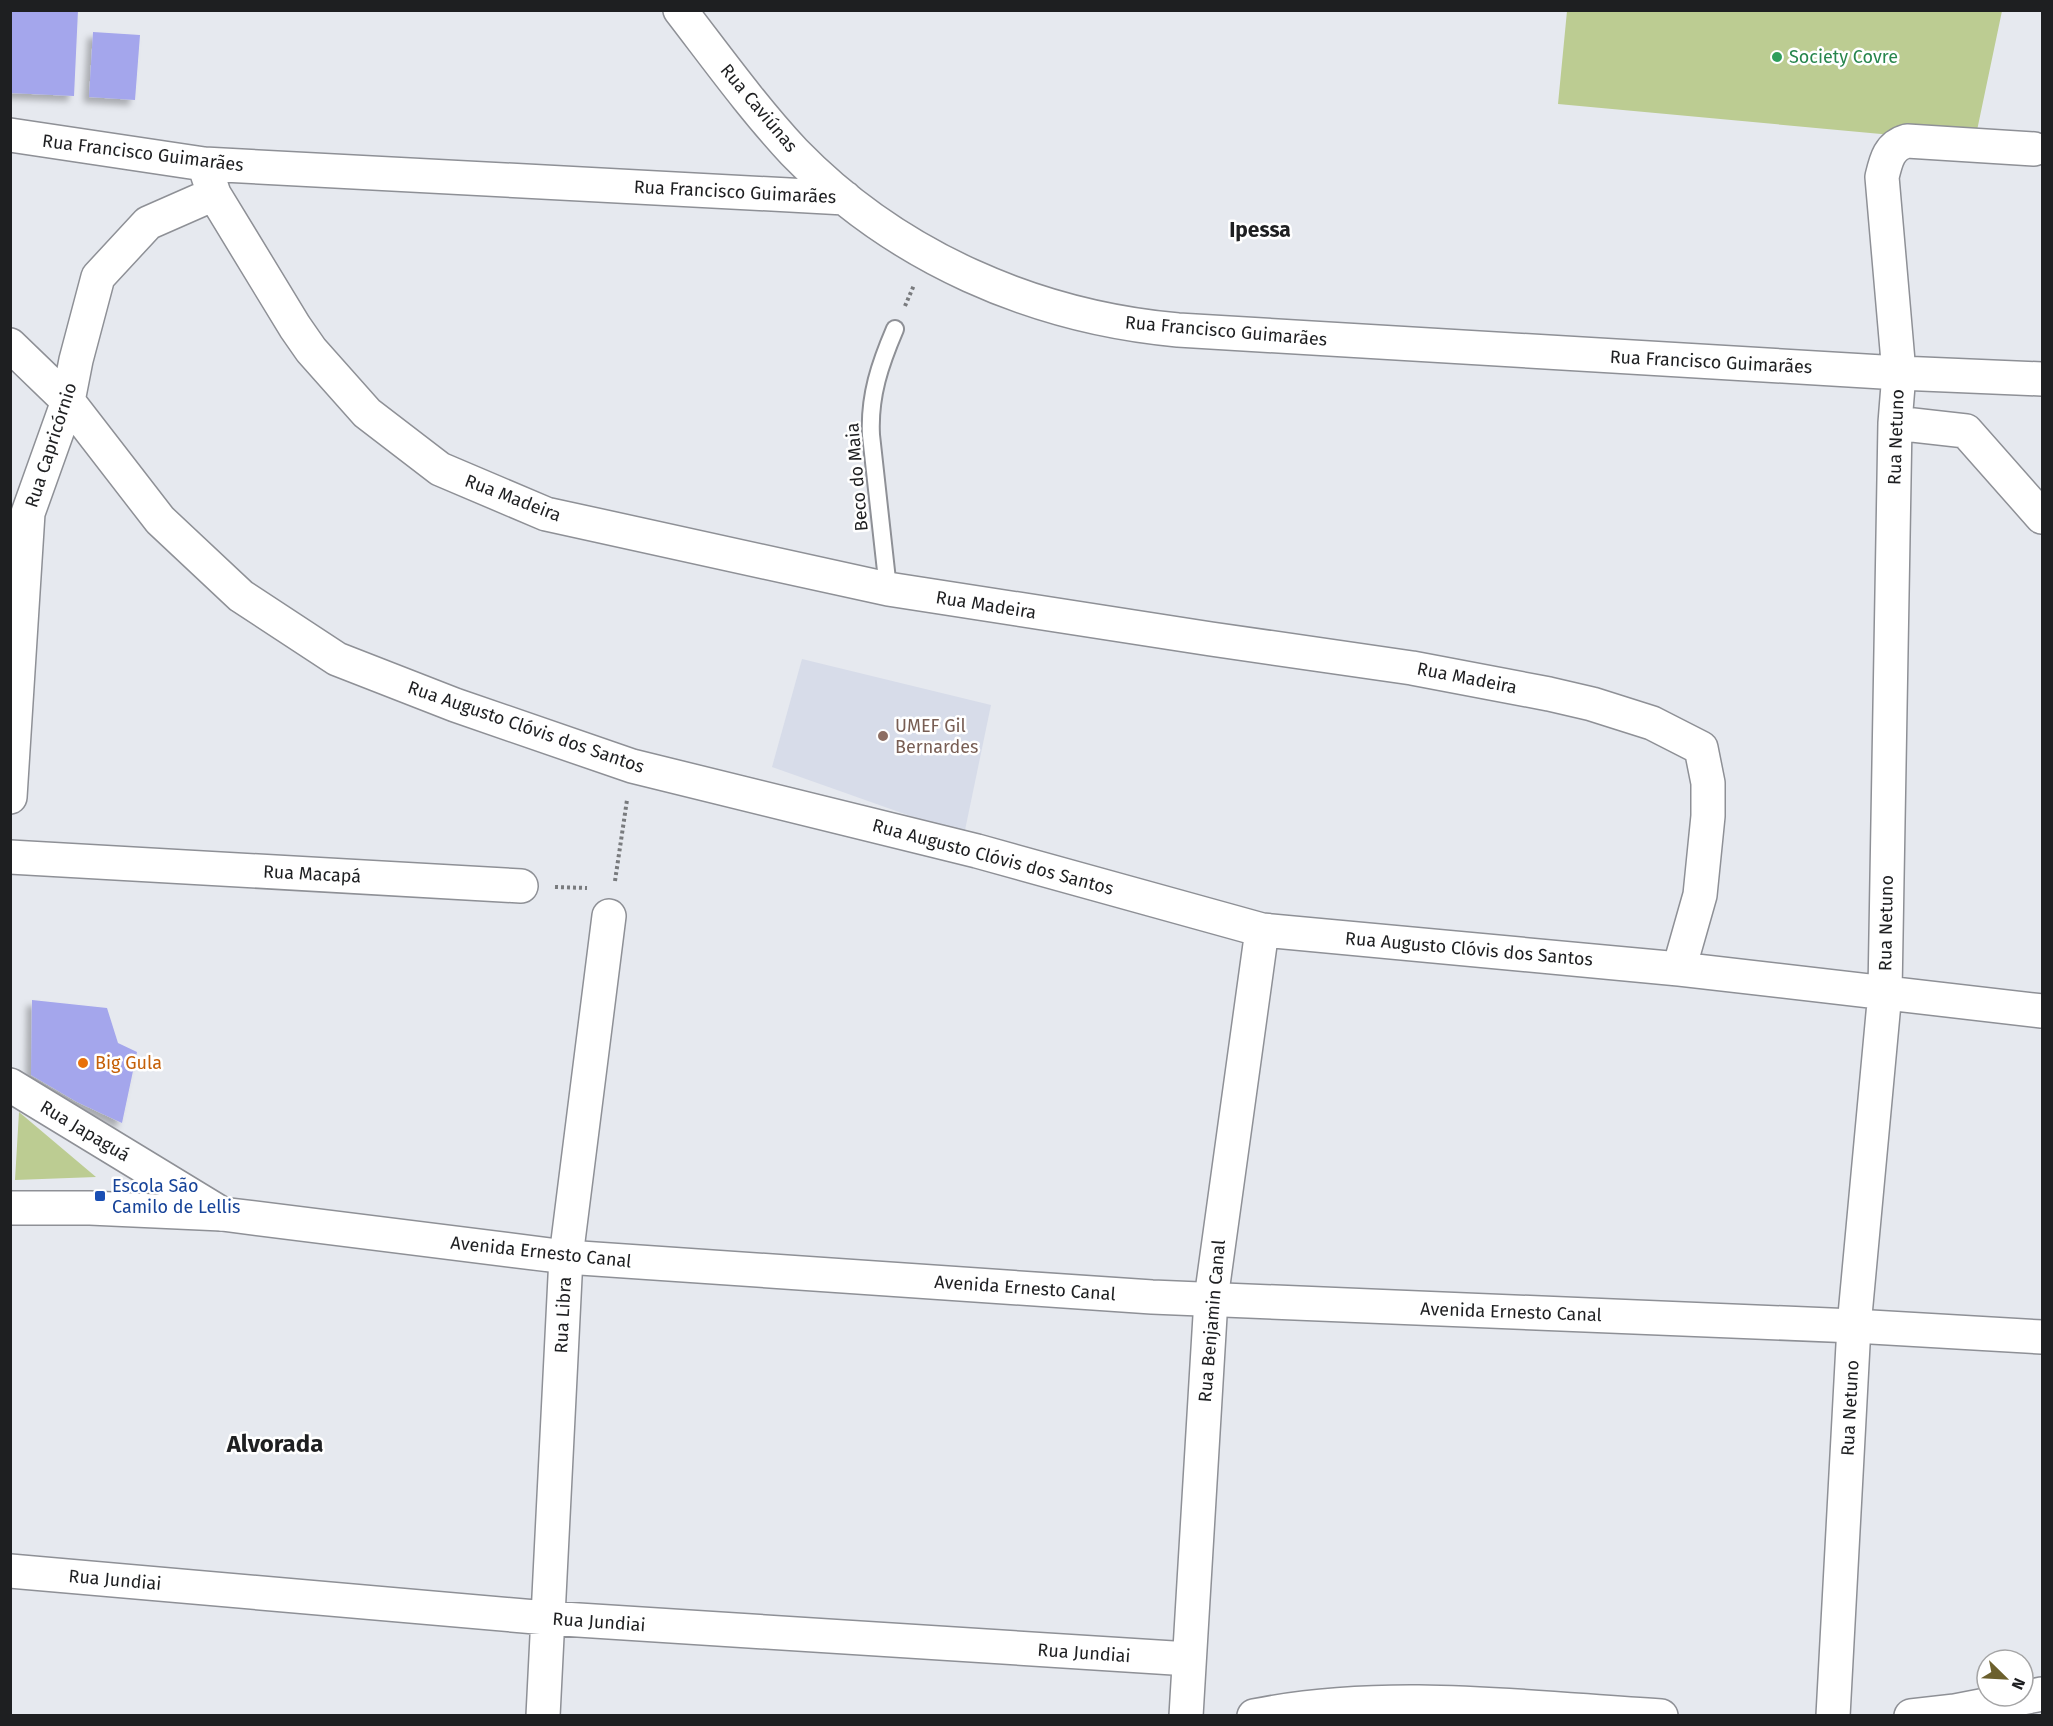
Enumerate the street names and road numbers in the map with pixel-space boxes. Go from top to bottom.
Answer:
street label: Rua Caviúnas [716,59,802,157]
street label: Rua Francisco Guimarães [41,130,245,176]
street label: Rua Francisco Guimarães [633,176,837,208]
street label: Rua Francisco Guimarães [1124,311,1328,351]
street label: Rua Francisco Guimarães [1609,346,1813,378]
street label: Rua Capricórnio [20,380,82,510]
street label: Rua Netuno [1883,389,1909,485]
street label: Beco do Maia [841,422,873,532]
street label: Rua Madeira [462,470,564,526]
street label: Rua Madeira [934,586,1038,624]
street label: Rua Madeira [1415,658,1519,698]
street label: Rua Augusto Clóvis dos Santos [405,676,647,778]
street label: Rua Augusto Clóvis dos Santos [870,814,1116,900]
street label: Rua Macapá [262,860,362,888]
street label: Rua Netuno [1874,875,1898,971]
street label: Rua Augusto Clóvis dos Santos [1344,927,1594,971]
street label: Rua Japaguá [36,1096,134,1166]
street label: Avenida Ernesto Canal [450,1232,632,1272]
street label: Rua Benjamin Canal [1194,1239,1230,1403]
street label: Avenida Ernesto Canal [934,1271,1116,1305]
street label: Rua Libra [550,1276,576,1354]
street label: Avenida Ernesto Canal [1420,1298,1602,1326]
street label: Rua Netuno [1837,1359,1863,1457]
street label: Rua Jundiai [68,1565,162,1595]
street label: Rua Jundiai [552,1608,646,1636]
street label: Rua Jundiai [1037,1639,1131,1667]

